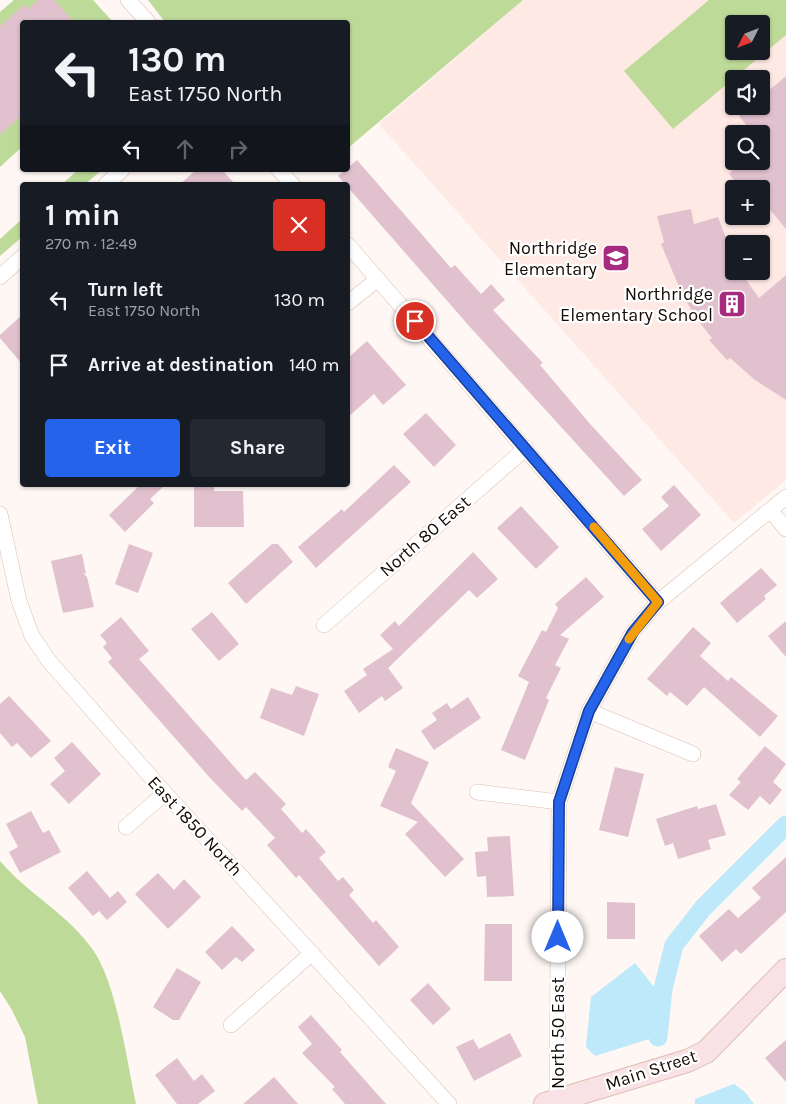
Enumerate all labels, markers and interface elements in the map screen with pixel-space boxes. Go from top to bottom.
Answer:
north arrow [725,15,770,60]
map controls [725,15,770,280]
text: 130 m [128,39,226,80]
icon: left [45,40,110,105]
button: sound [725,70,770,115]
text: East 1750 North [128,81,282,107]
button: search [725,125,770,170]
icon: left [118,135,146,163]
icon: ahead [171,135,199,163]
icon: right [224,135,252,163]
button: + [725,180,770,225]
text: 1 min [45,197,120,233]
button: close [273,199,325,251]
text: 270 m · 12:49 [45,234,137,253]
button: − [725,235,770,280]
place label: Northridge Elementary [504,237,598,280]
school or university icon: Northridge Elementary [601,243,631,273]
text: Turn left [88,279,163,301]
place label: Northridge Elementary School [560,283,713,326]
icon: left [45,286,73,314]
text: 130 m [274,289,325,311]
building icon: Northridge Elementary School [717,289,747,319]
pin [394,300,436,342]
text: East 1750 North [88,301,200,320]
icon: arrive [401,307,429,335]
icon: arrive [45,351,73,379]
text: Arrive at destination [88,354,274,376]
text: 140 m [289,354,339,376]
button: Exit [45,419,180,477]
button: Share [190,419,325,477]
street label: North 80 East [375,491,475,581]
street label: East 1850 North [143,771,247,881]
position arrow [531,910,583,962]
street label: North 50 East [547,977,569,1089]
street label: Main Street [602,1045,700,1095]

